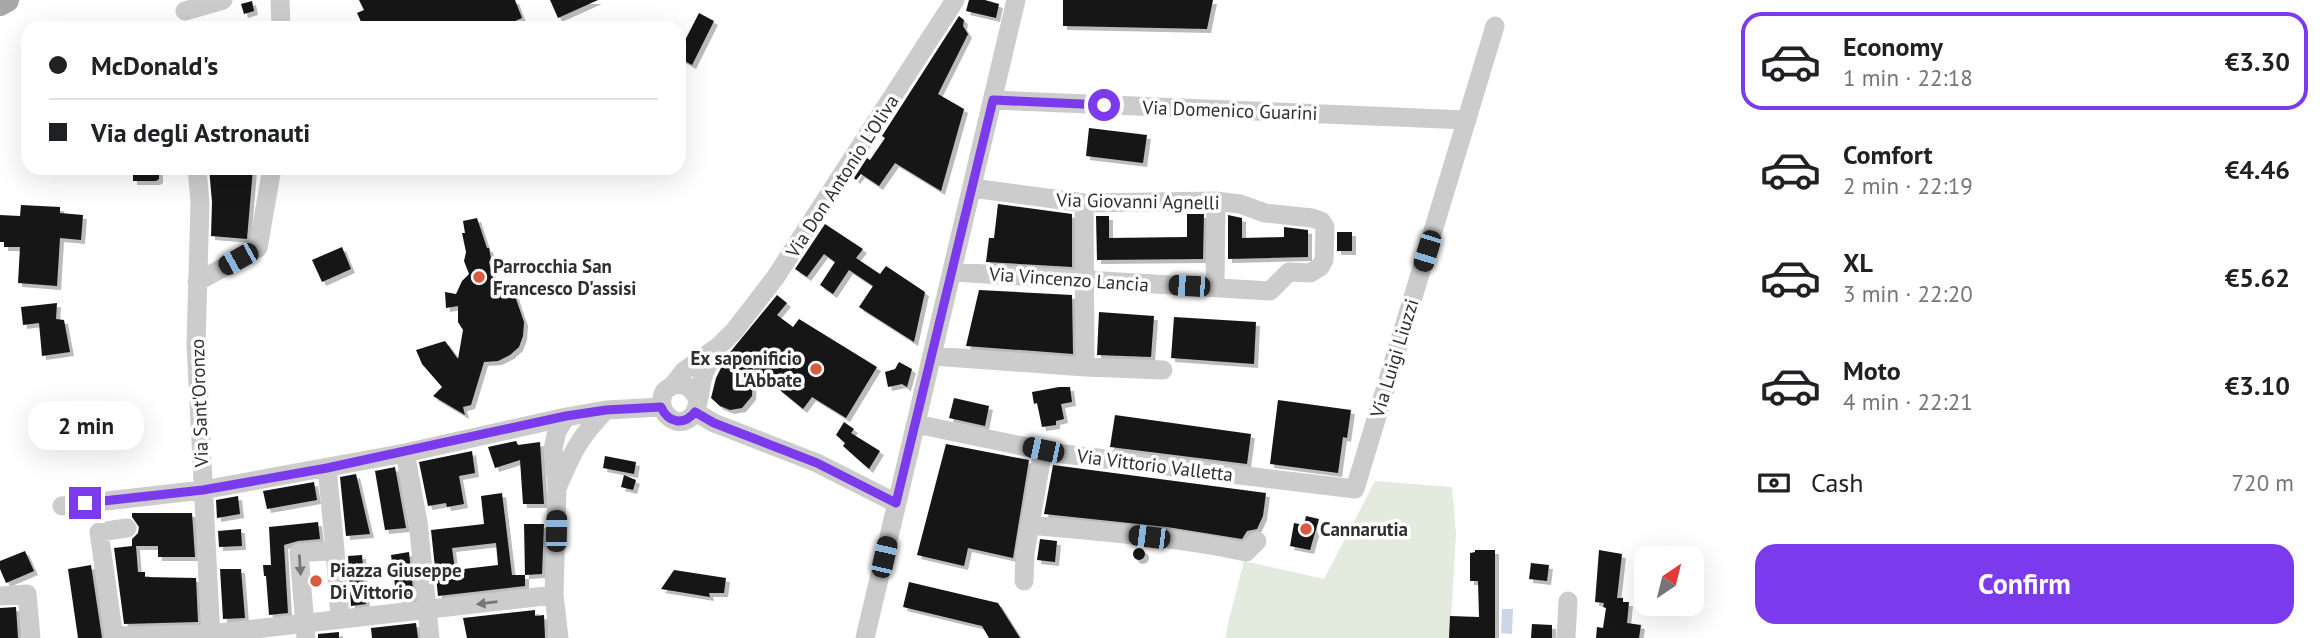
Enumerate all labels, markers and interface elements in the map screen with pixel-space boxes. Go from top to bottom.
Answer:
icon: car [1759,30,1822,93]
text: Economy [1843,30,1943,63]
text: €3.30 [2225,45,2290,78]
text: McDonald's [91,49,218,82]
text: 1 min · 22:18 [1843,63,1973,92]
route start [1088,89,1120,121]
street label: Via Don Antonio L'Oliva [780,90,904,263]
street label: Via Domenico Guarini [1141,95,1318,125]
text: Via degli Astronauti [91,116,310,149]
icon: car [1759,138,1822,201]
text: Comfort [1843,138,1933,171]
text: €4.46 [2225,153,2290,186]
text: 2 min · 22:19 [1843,171,1973,200]
street label: Via Giovanni Agnelli [1055,188,1220,214]
car [1411,228,1444,274]
car [215,240,262,278]
icon: car [1759,246,1822,309]
text: XL [1843,246,1873,279]
place label: Parrocchia San Francesco D'assisi [493,254,636,300]
street label: Via Vincenzo Lancia [987,261,1150,297]
text: €5.62 [2225,261,2290,294]
marker: Parrocchia San Francesco D'assisi [471,269,487,285]
car [1168,274,1211,298]
text: 3 min · 22:20 [1843,279,1973,308]
street label: Via Luigi Liuzzi [1364,296,1423,421]
street label: Via Sant'Oronzo [185,338,213,469]
place label: Ex saponificio L'Abbate [690,346,802,392]
icon: car [1759,354,1822,417]
text: Moto [1843,354,1901,387]
marker: Ex saponificio L'Abbate [808,361,824,377]
text: €3.10 [2225,369,2290,402]
text: 4 min · 22:21 [1843,387,1973,416]
callout: 2 min [27,402,143,450]
text: 2 min [58,411,114,440]
car [1021,435,1066,465]
street label: Via Vittorio Valletta [1075,443,1234,486]
icon: cash [1755,464,1793,502]
text: Cash [1811,466,1863,499]
text: 720 m [2232,468,2294,497]
route end [69,487,101,519]
car [546,510,567,552]
place label: Cannarutia [1320,517,1408,541]
marker: Cannarutia [1298,521,1314,537]
car [1127,524,1172,550]
car [870,534,899,580]
button: Confirm [1755,544,2294,624]
north arrow [1634,546,1704,616]
map controls [1634,546,1704,616]
one-way arrow [295,555,306,577]
place label: Piazza Giuseppe Di Vittorio [330,558,462,604]
marker: Piazza Giuseppe Di Vittorio [308,573,324,589]
one-way arrow [475,597,497,608]

